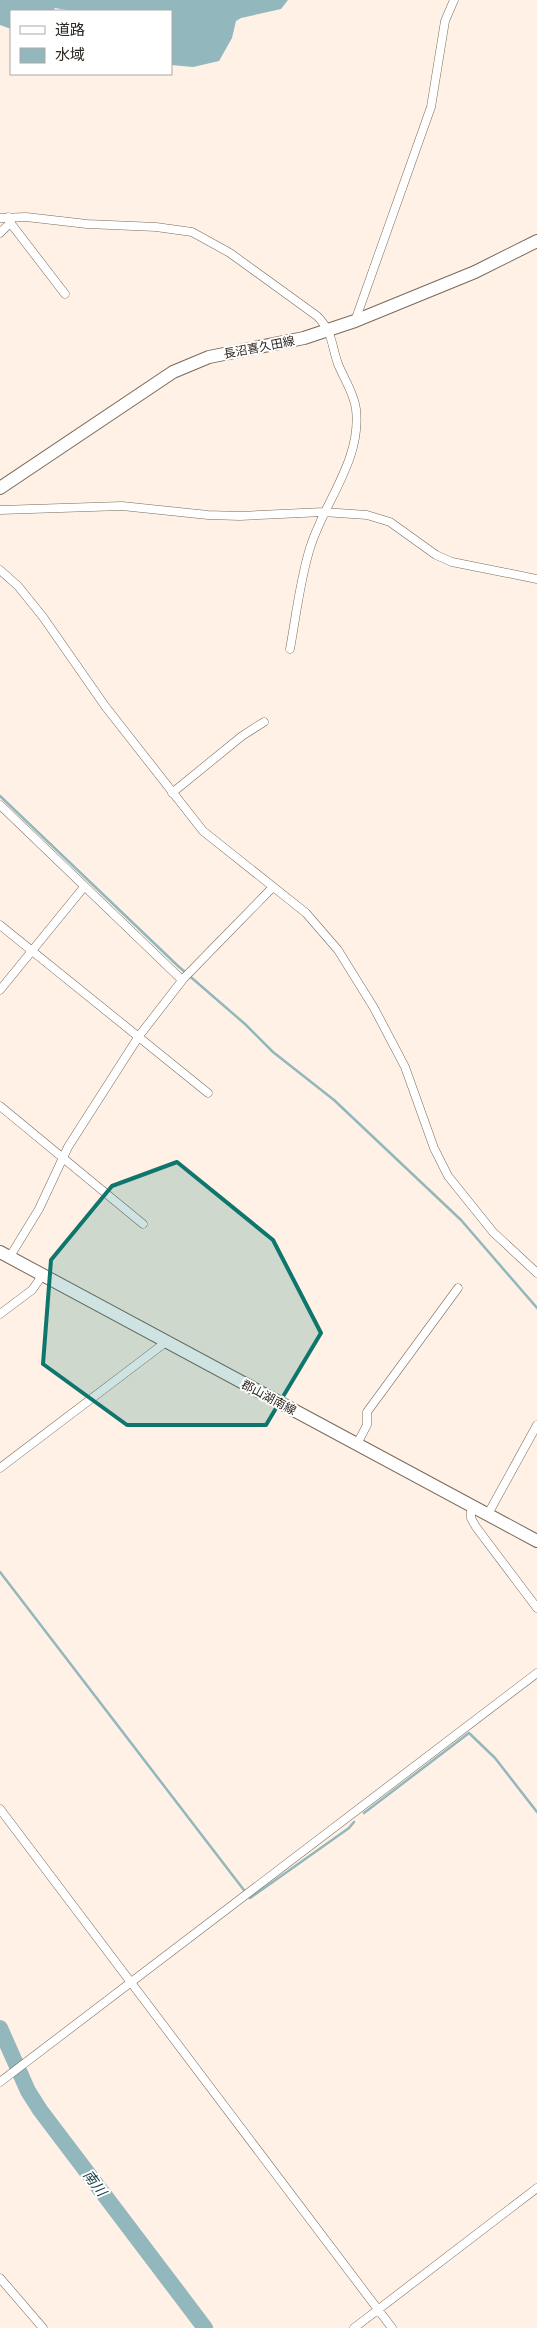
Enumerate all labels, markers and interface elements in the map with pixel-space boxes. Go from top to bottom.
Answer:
legend [10,10,172,75]
text: 道路 [55,19,85,40]
text: 水域 [55,44,85,65]
street label: 長沼喜久田線 [222,332,296,362]
street label: 郡山湖南線 [239,1375,299,1419]
water label: 南川 [79,2166,113,2202]

